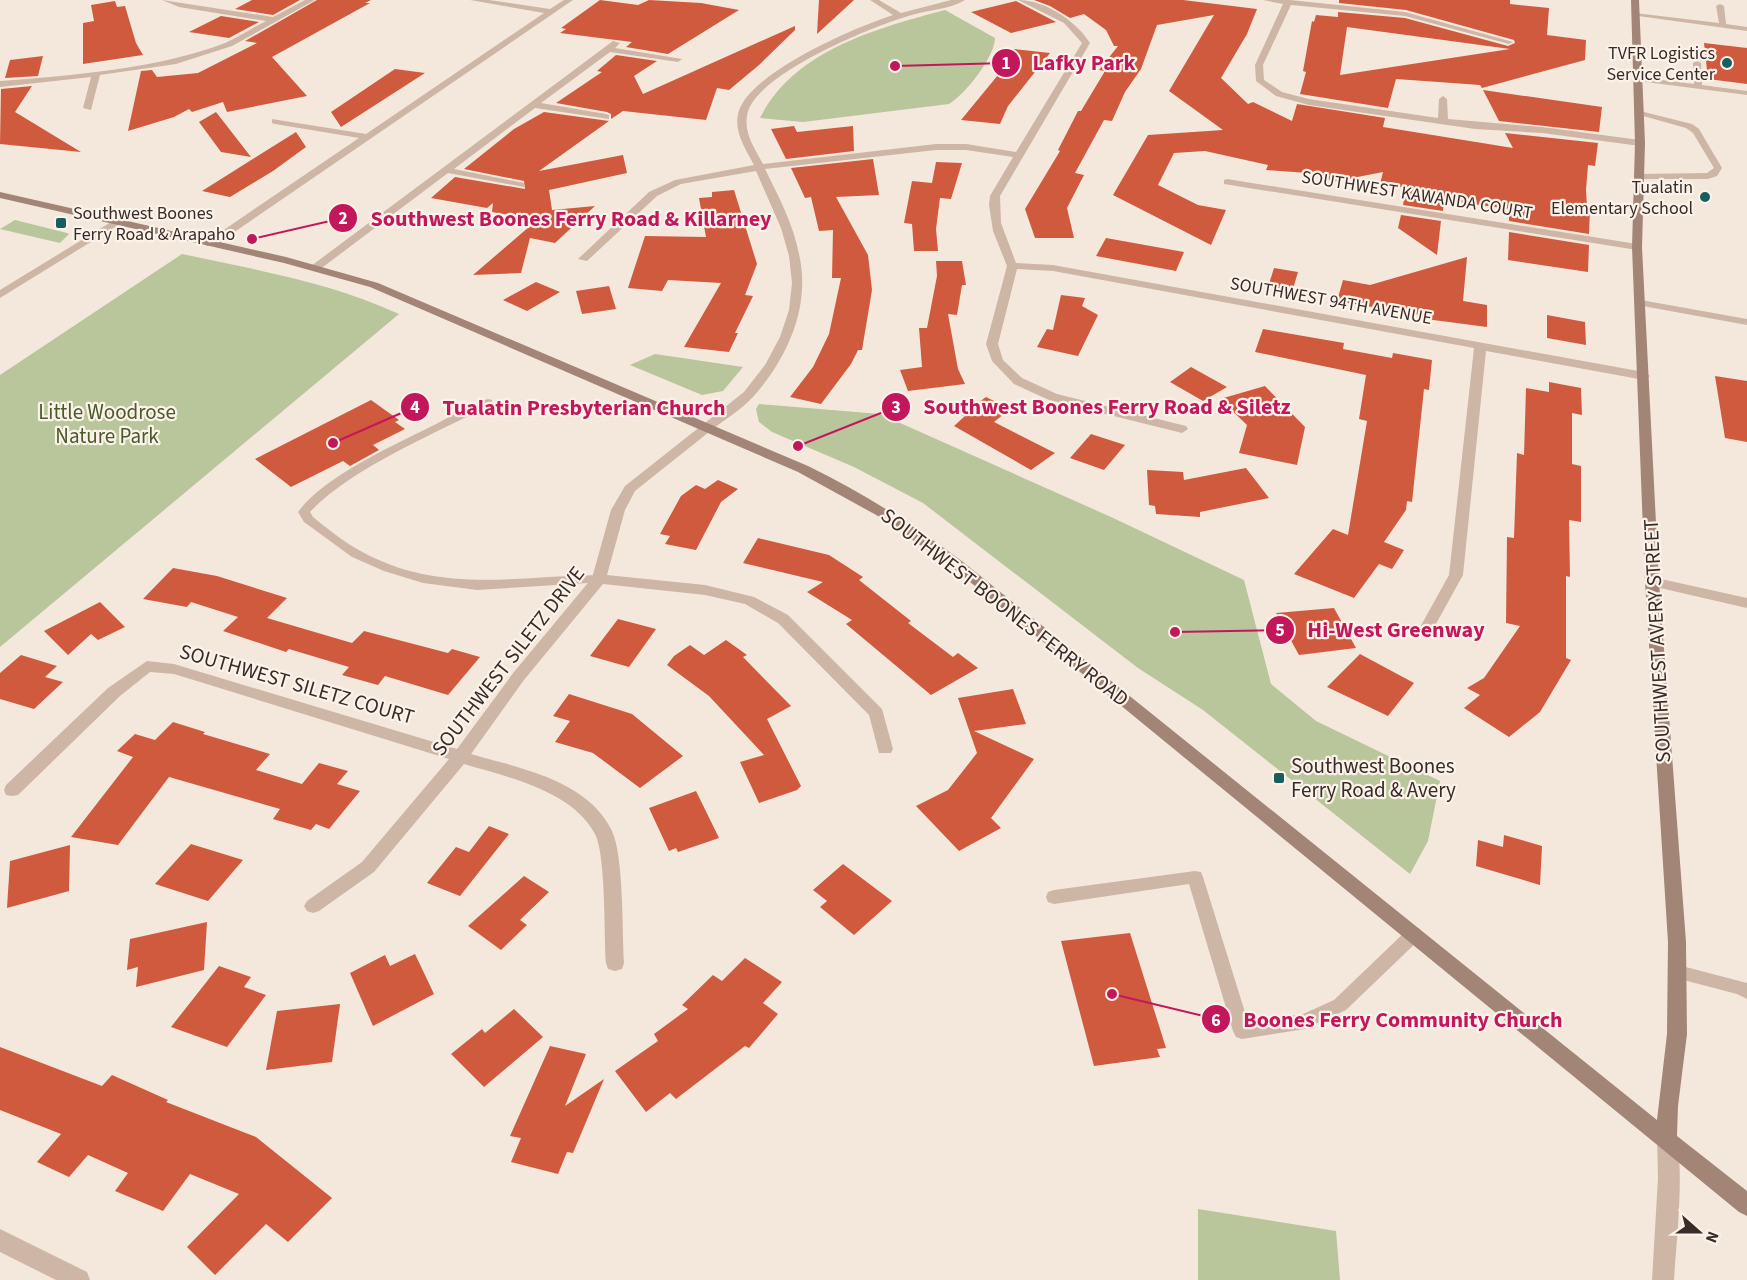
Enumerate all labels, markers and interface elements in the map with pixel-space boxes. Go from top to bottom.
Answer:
place label: TVFR Logistics Service Center [1607,41,1716,87]
callout: Lafky Park [991,43,1148,83]
text: Lafky Park [1032,47,1136,79]
text: 1 [1001,51,1011,76]
marker: TVFR Logistics Service Center [1720,56,1734,70]
street label: SOUTHWEST KAWANDA COURT [1300,164,1535,226]
place label: Tualatin Elementary School [1551,175,1693,221]
marker: Tualatin Elementary School [1698,190,1712,204]
callout: Southwest Boones Ferry Road & Killarney [328,198,783,238]
place label: Southwest Boones Ferry Road & Arapaho [73,201,235,247]
text: Southwest Boones Ferry Road & Killarney [371,203,772,235]
text: 2 [338,206,348,231]
marker: Southwest Boones Ferry Road & Arapaho [54,216,68,230]
street label: SOUTHWEST 94TH AVENUE [1228,271,1434,331]
callout: Tualatin Presbyterian Church [400,387,737,427]
callout: Southwest Boones Ferry Road & Siletz [881,387,1303,427]
text: Southwest Boones Ferry Road & Siletz [923,391,1291,423]
text: Tualatin Presbyterian Church [442,392,726,424]
text: 4 [410,395,420,420]
text: 3 [891,395,901,420]
park label: Little Woodrose Nature Park [38,397,176,451]
street label: SOUTHWEST BOONES FERRY ROAD [875,501,1135,713]
street label: SOUTHWEST AVERY STREET [1636,518,1678,764]
street label: SOUTHWEST SILETZ DRIVE [424,560,592,762]
callout: Hi-West Greenway [1265,610,1497,650]
text: Hi-West Greenway [1307,614,1485,646]
text: 5 [1275,618,1285,643]
street label: SOUTHWEST SILETZ COURT [176,636,418,732]
place label: Southwest Boones Ferry Road & Avery [1291,751,1456,805]
marker: Southwest Boones Ferry Road & Avery [1272,771,1286,785]
callout: Boones Ferry Community Church [1201,999,1575,1039]
text: Boones Ferry Community Church [1243,1004,1563,1036]
text: 6 [1211,1008,1221,1033]
north arrow [1669,1202,1729,1262]
text: N [1700,1228,1724,1246]

